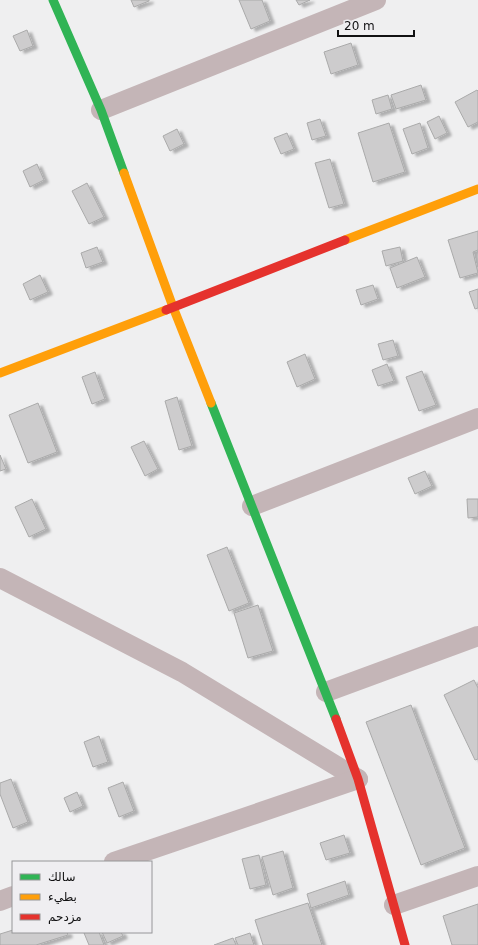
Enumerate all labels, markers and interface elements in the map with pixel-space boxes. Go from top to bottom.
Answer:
scale bar [338,12,414,38]
text: 20 m [344,19,375,33]
legend [12,861,152,933]
text: سالك [48,870,75,884]
text: بطيء [48,890,77,904]
text: مزدحم [48,910,82,925]

